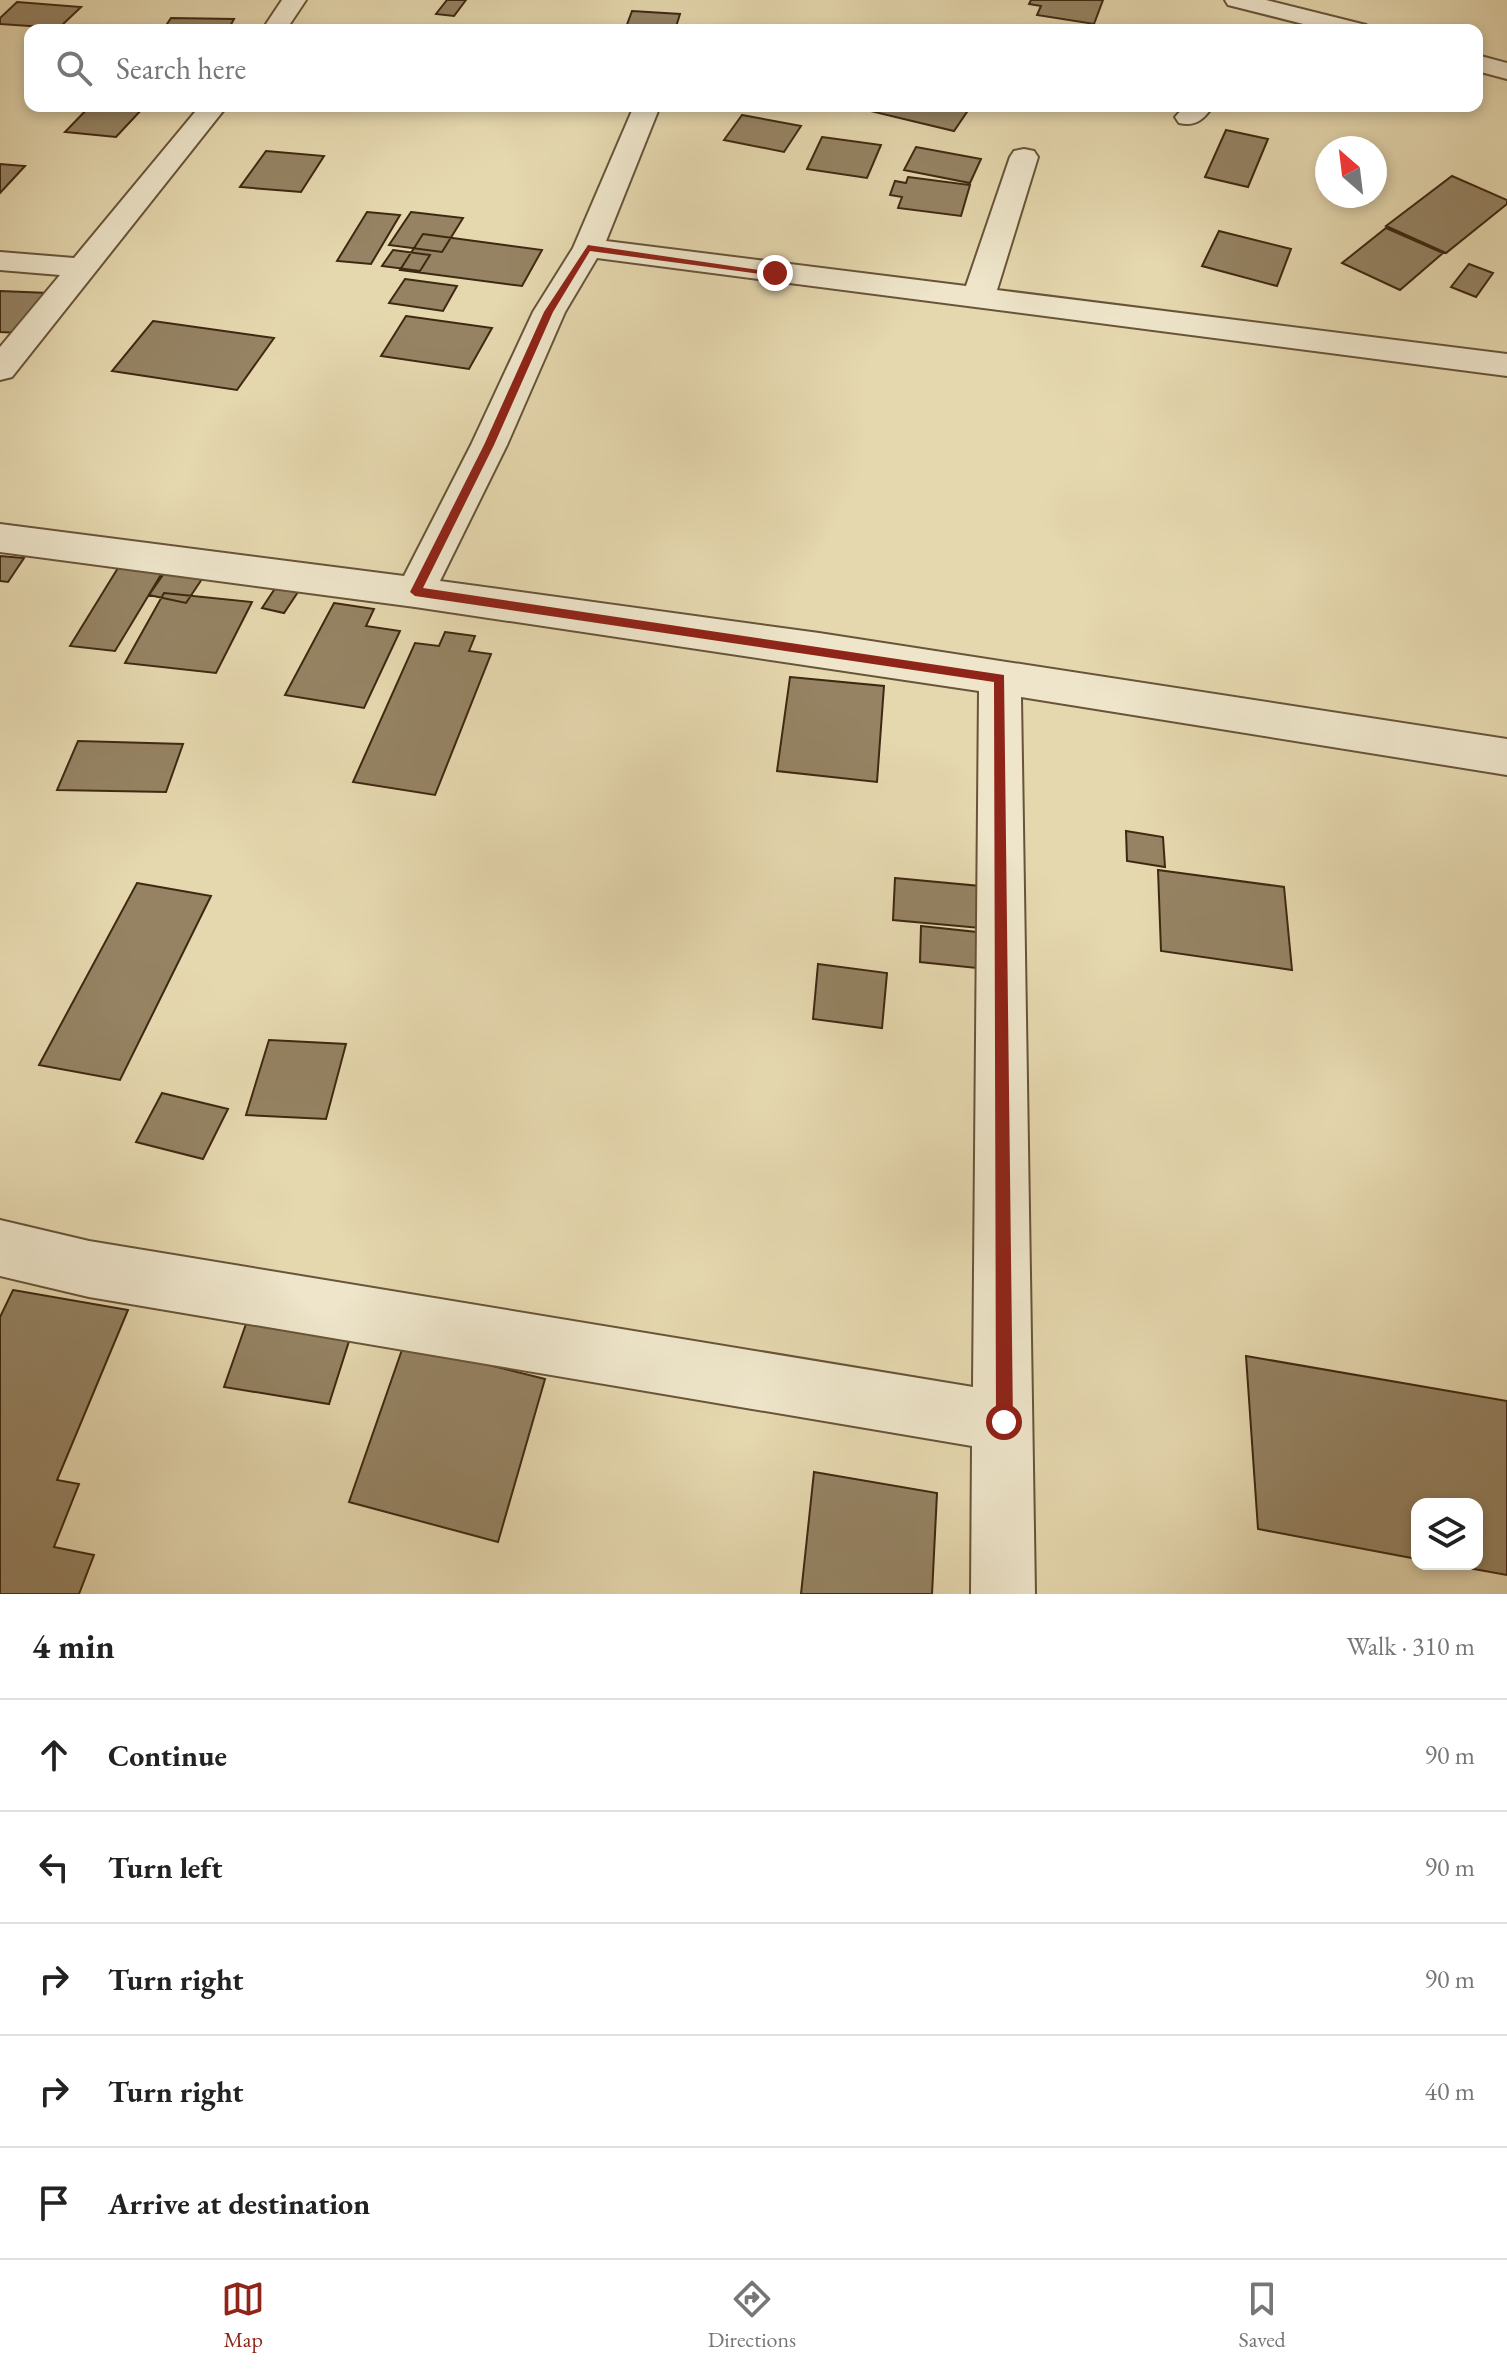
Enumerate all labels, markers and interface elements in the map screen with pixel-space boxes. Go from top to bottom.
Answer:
search box [24,24,1483,112]
icon: search [52,46,96,90]
text: Search here [116,49,246,88]
north arrow [1315,136,1387,208]
route end [757,255,793,291]
route start [986,1404,1022,1440]
map controls [1411,1498,1483,1570]
button: layers [1411,1498,1483,1570]
text: 4 min [32,1624,115,1668]
text: Walk · 310 m [1347,1629,1475,1663]
icon: ahead [32,1733,76,1777]
text: Continue [108,1736,227,1775]
text: 90 m [1425,1738,1475,1772]
icon: left [32,1845,76,1889]
text: Turn left [108,1848,222,1887]
text: 90 m [1425,1850,1475,1884]
icon: right [32,1957,76,2001]
text: Turn right [108,1960,244,1999]
text: 90 m [1425,1962,1475,1996]
icon: right [32,2069,76,2113]
text: Turn right [108,2072,244,2111]
text: 40 m [1425,2074,1475,2108]
icon: arrive [32,2181,76,2225]
text: Arrive at destination [108,2184,370,2223]
tab: Map [221,2277,265,2354]
tab: Directions [708,2277,796,2354]
tab: Saved [1239,2277,1286,2354]

